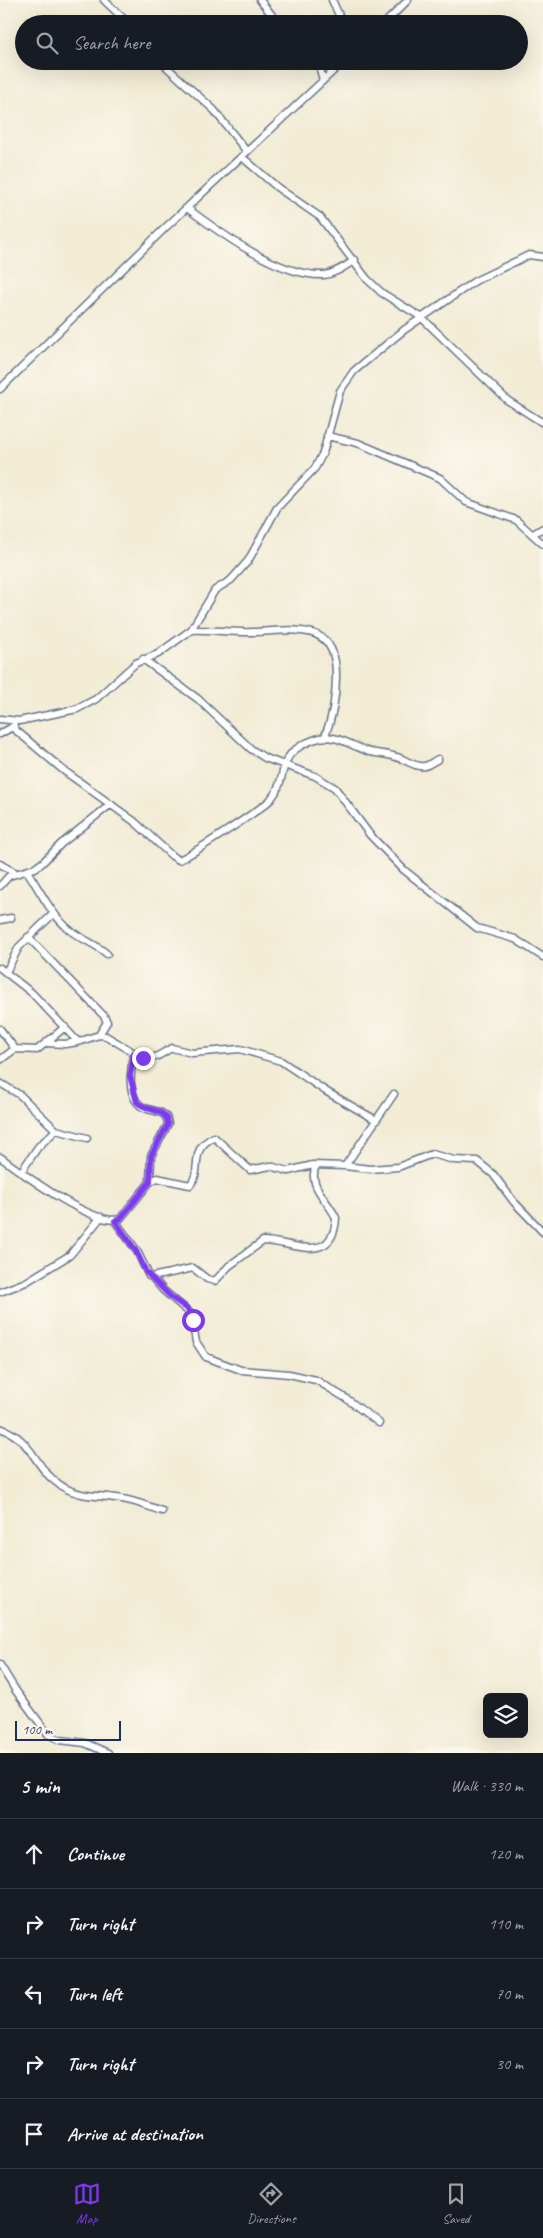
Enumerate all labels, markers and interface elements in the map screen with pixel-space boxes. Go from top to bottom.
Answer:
search box [15,15,528,70]
icon: search [33,29,61,57]
text: Search here [73,31,150,55]
route end [132,1047,155,1070]
route start [182,1309,205,1332]
map controls [483,1693,528,1738]
button: layers [483,1693,528,1738]
scale bar [15,1718,121,1741]
text: 100 m [22,1721,52,1738]
text: 5 min [20,1773,60,1799]
text: Walk · 330 m [451,1776,523,1796]
icon: ahead [20,1840,48,1868]
text: Continue [67,1842,124,1866]
text: 120 m [489,1844,523,1864]
icon: right [20,1910,48,1938]
text: Turn right [67,1912,134,1936]
text: 110 m [489,1914,523,1934]
icon: left [20,1980,48,2008]
text: Turn left [67,1982,122,2006]
text: 70 m [496,1984,523,2004]
icon: right [20,2050,48,2078]
text: Turn right [67,2052,134,2076]
text: 30 m [496,2054,523,2074]
icon: arrive [20,2120,48,2148]
text: Arrive at destination [67,2122,203,2146]
tab: Map [73,2180,101,2227]
tab: Directions [247,2180,296,2227]
tab: Saved [442,2180,470,2227]

